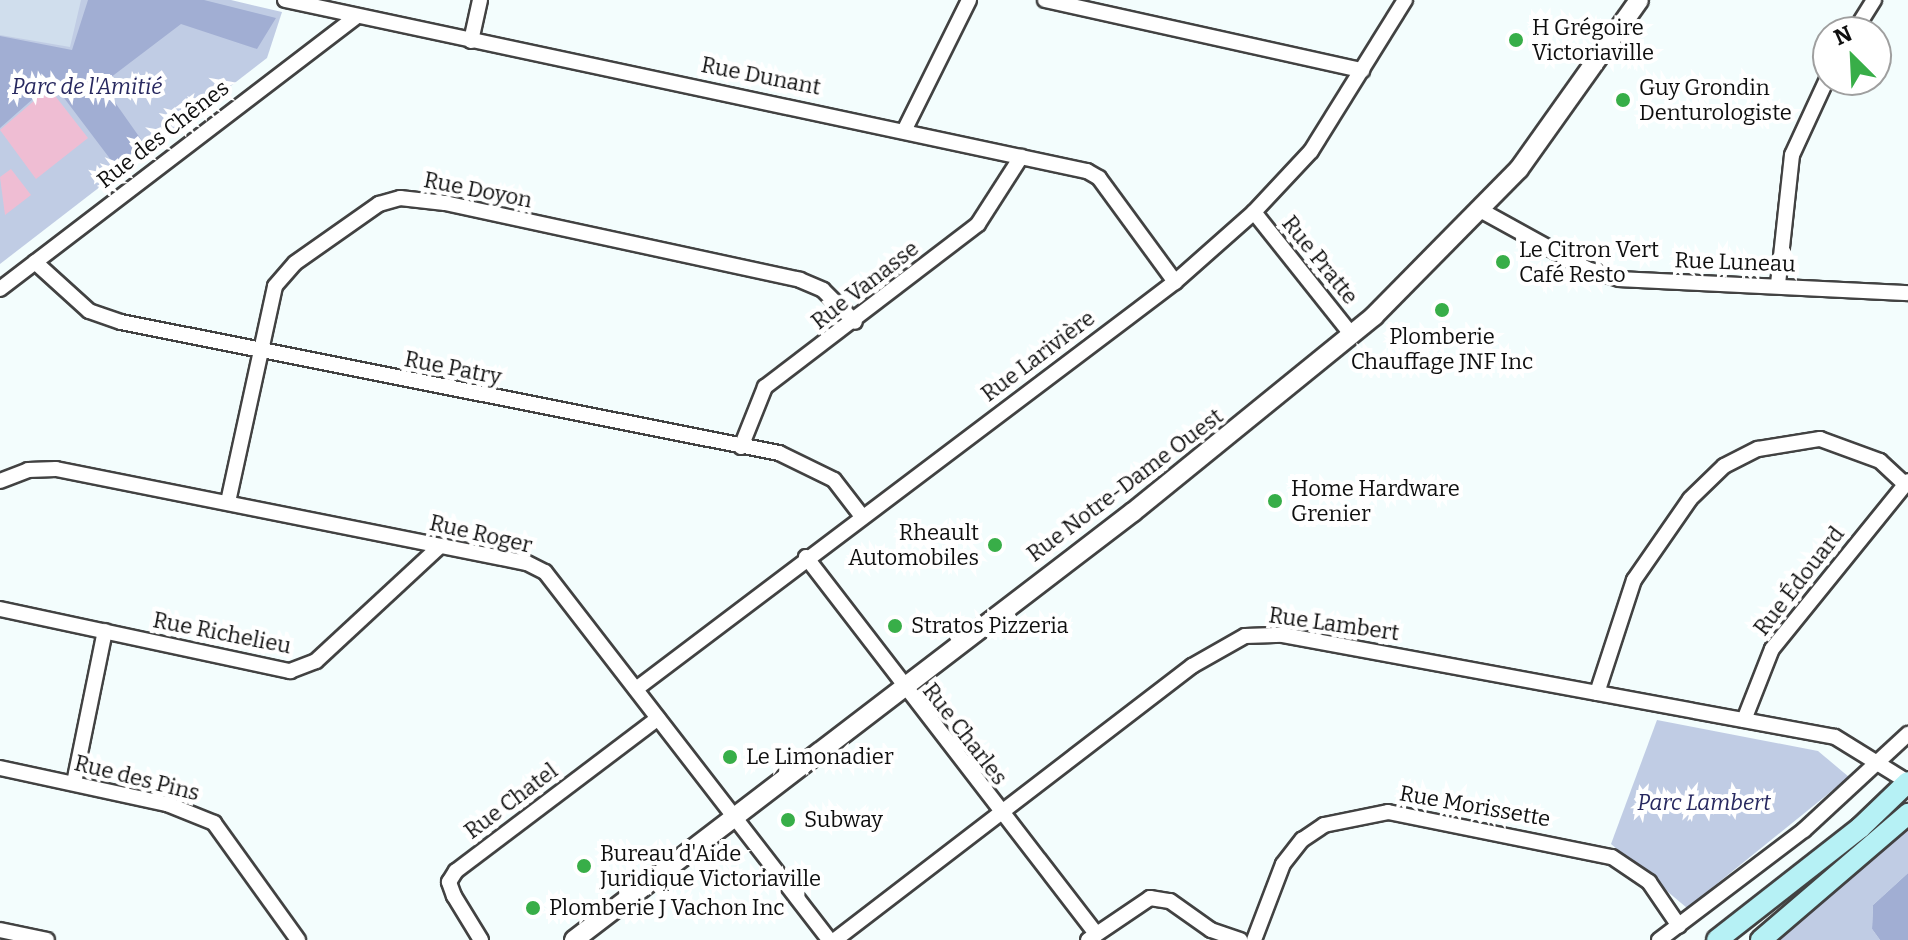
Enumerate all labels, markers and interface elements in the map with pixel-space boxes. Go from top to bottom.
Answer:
place label: H Grégoire Victoriaville [1532,14,1654,66]
north arrow [1812,16,1892,96]
text: N [1830,20,1856,51]
marker: H Grégoire Victoriaville [1507,31,1525,49]
street label: Rue Dunant [699,51,823,101]
park label: Parc de l'Amitié [12,74,162,100]
street label: Rue des Chênes [92,74,234,194]
place label: Guy Grondin Denturologiste [1639,74,1792,126]
marker: Guy Grondin Denturologiste [1614,91,1632,109]
street label: Rue Doyon [422,167,534,213]
street label: Rue Pratte [1276,211,1364,309]
street label: Rue Vanasse [806,235,924,335]
place label: Le Citron Vert Café Resto [1519,236,1659,288]
street label: Rue Luneau [1674,247,1796,277]
marker: Le Citron Vert Café Resto [1494,253,1512,271]
marker: Plomberie Chauffage JNF Inc [1433,301,1451,319]
street label: Rue Larivière [976,305,1100,407]
place label: Plomberie Chauffage JNF Inc [1351,323,1533,374]
street label: Rue Patry [402,346,504,390]
street label: Rue Notre-Dame Ouest [1022,403,1228,567]
place label: Home Hardware Grenier [1291,475,1460,526]
marker: Home Hardware Grenier [1266,492,1284,510]
street label: Rue Roger [427,509,535,559]
place label: Rheault Automobiles [848,519,979,570]
street label: Rue Édouard [1748,521,1850,641]
marker: Rheault Automobiles [986,536,1004,554]
street label: Rue Lambert [1267,602,1401,646]
street label: Rue Richelieu [151,607,293,659]
place label: Stratos Pizzeria [911,613,1069,639]
marker: Stratos Pizzeria [886,617,904,635]
street label: Rue Charles [917,678,1013,790]
place label: Le Limonadier [746,744,894,770]
marker: Le Limonadier [721,748,739,766]
street label: Rue des Pins [72,750,202,806]
street label: Rue Chatel [459,758,563,844]
street label: Rue Morissette [1397,780,1553,832]
park label: Parc Lambert [1637,790,1771,816]
place label: Subway [804,807,883,833]
marker: Subway [779,811,797,829]
place label: Bureau d'Aide Juridique Victoriaville [600,840,821,892]
marker: Bureau d'Aide Juridique Victoriaville [575,857,593,875]
place label: Plomberie J Vachon Inc [549,895,785,921]
marker: Plomberie J Vachon Inc [524,899,542,917]

